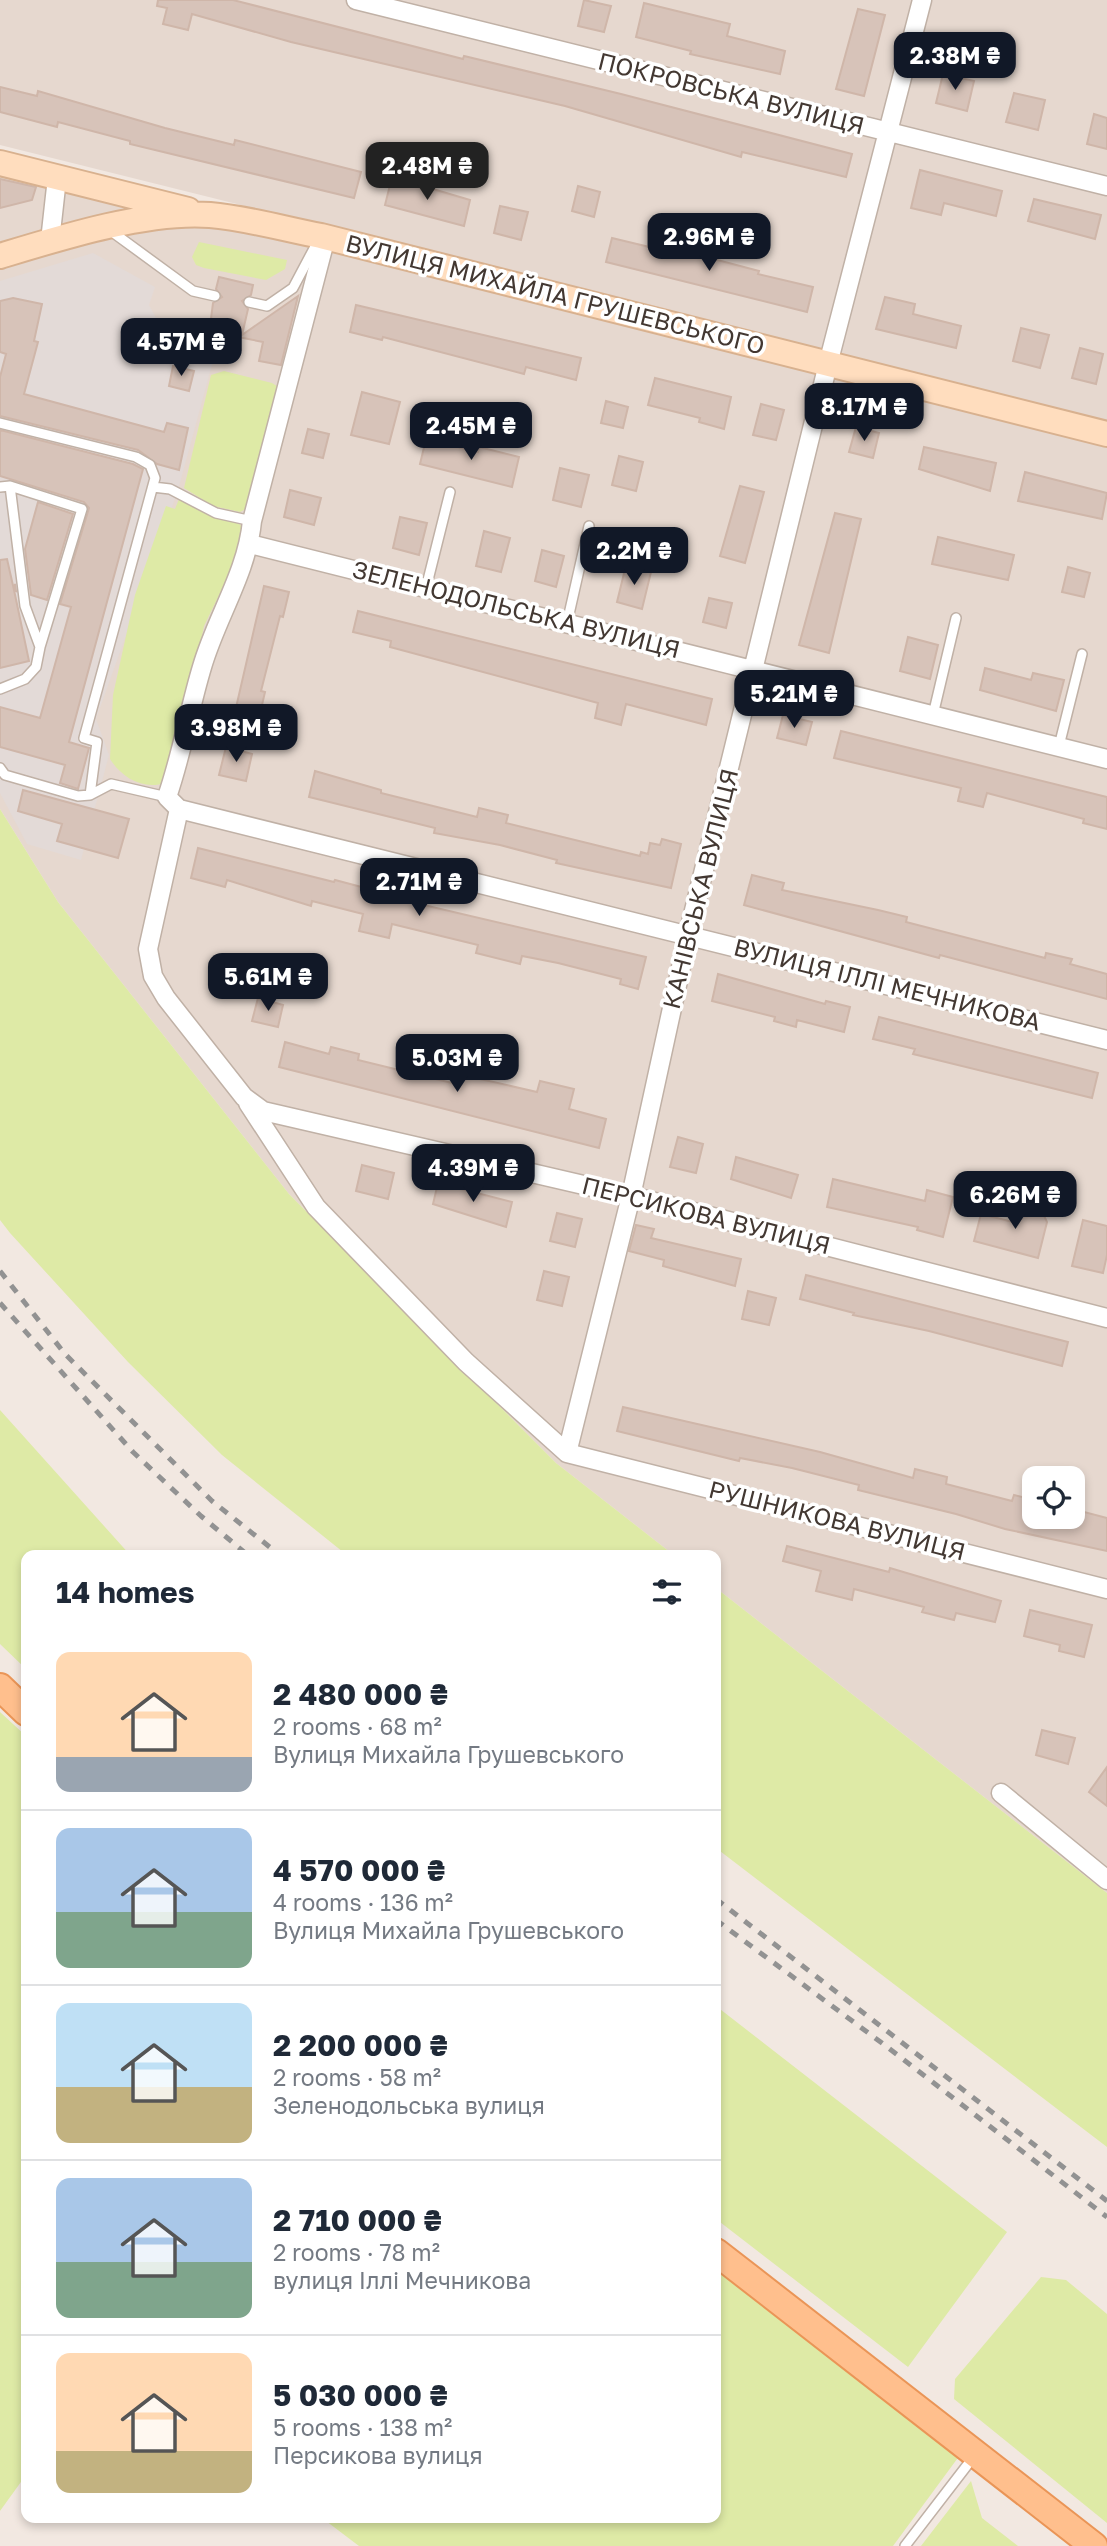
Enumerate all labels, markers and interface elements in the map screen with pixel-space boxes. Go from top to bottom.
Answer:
pin: 2.38M ₴ [890,32,1020,92]
text: 2.38M ₴ [910,41,1000,69]
street label: ПОКРОВСЬКА ВУЛИЦЯ [595,45,868,140]
pin: 2.48M ₴ [362,142,492,202]
text: 2.48M ₴ [382,151,472,179]
pin: 2.96M ₴ [644,214,774,273]
text: 2.96M ₴ [664,222,754,250]
street label: ВУЛИЦЯ МИХАЙЛА ГРУШЕВСЬКОГО [343,227,768,360]
pin: 4.57M ₴ [116,318,246,378]
text: 4.57M ₴ [137,327,225,355]
pin: 8.17M ₴ [799,384,929,443]
text: 8.17M ₴ [821,392,907,420]
pin: 2.45M ₴ [406,402,536,462]
text: 2.45M ₴ [426,411,516,439]
pin: 2.2M ₴ [577,528,691,587]
text: 2.2M ₴ [596,536,672,564]
street label: ЗЕЛЕНОДОЛЬСЬКА ВУЛИЦЯ [350,554,683,663]
pin: 5.21M ₴ [729,670,859,730]
text: 5.21M ₴ [750,679,838,707]
pin: 3.98M ₴ [171,704,301,764]
text: 3.98M ₴ [191,713,281,741]
street label: КАНІВСЬКА ВУЛИЦЯ [656,766,743,1012]
pin: 2.71M ₴ [354,858,484,918]
text: 2.71M ₴ [376,867,462,895]
street label: ВУЛИЦЯ ІЛЛІ МЕЧНИКОВА [731,931,1044,1036]
pin: 5.61M ₴ [203,954,333,1013]
text: 5.61M ₴ [224,962,312,990]
pin: 5.03M ₴ [392,1034,522,1094]
text: 5.03M ₴ [412,1043,502,1071]
pin: 4.39M ₴ [408,1144,538,1204]
text: 4.39M ₴ [428,1153,518,1181]
street label: ПЕРСИКОВА ВУЛИЦЯ [579,1170,834,1259]
pin: 6.26M ₴ [950,1172,1080,1231]
text: 6.26M ₴ [970,1180,1060,1208]
map controls [1022,1466,1085,1529]
button: locate [1022,1466,1085,1529]
street label: РУШНИКОВА ВУЛИЦЯ [706,1474,969,1565]
icon: filters [648,1573,686,1611]
text: 14 homes [56,1574,195,1610]
text: 2 480 000 ₴ [273,1676,448,1712]
icon: home [112,1680,196,1764]
text: 2 rooms · 68 m² [273,1712,442,1740]
text: Вулиця Михайла Грушевського [273,1740,624,1768]
text: 4 570 000 ₴ [273,1852,445,1888]
icon: home [112,1856,196,1940]
text: 4 rooms · 136 m² [273,1888,453,1916]
text: Вулиця Михайла Грушевського [273,1916,624,1944]
text: 2 200 000 ₴ [273,2027,448,2063]
icon: home [112,2031,196,2115]
text: 2 rooms · 58 m² [273,2063,441,2091]
text: Зеленодольська вулиця [273,2091,545,2119]
text: 2 710 000 ₴ [273,2202,442,2238]
icon: home [112,2206,196,2290]
text: 2 rooms · 78 m² [273,2238,440,2266]
text: вулиця Іллі Мечникова [273,2266,531,2294]
text: 5 030 000 ₴ [273,2377,448,2413]
icon: home [112,2381,196,2465]
text: 5 rooms · 138 m² [273,2413,452,2441]
text: Персикова вулиця [273,2441,483,2469]

